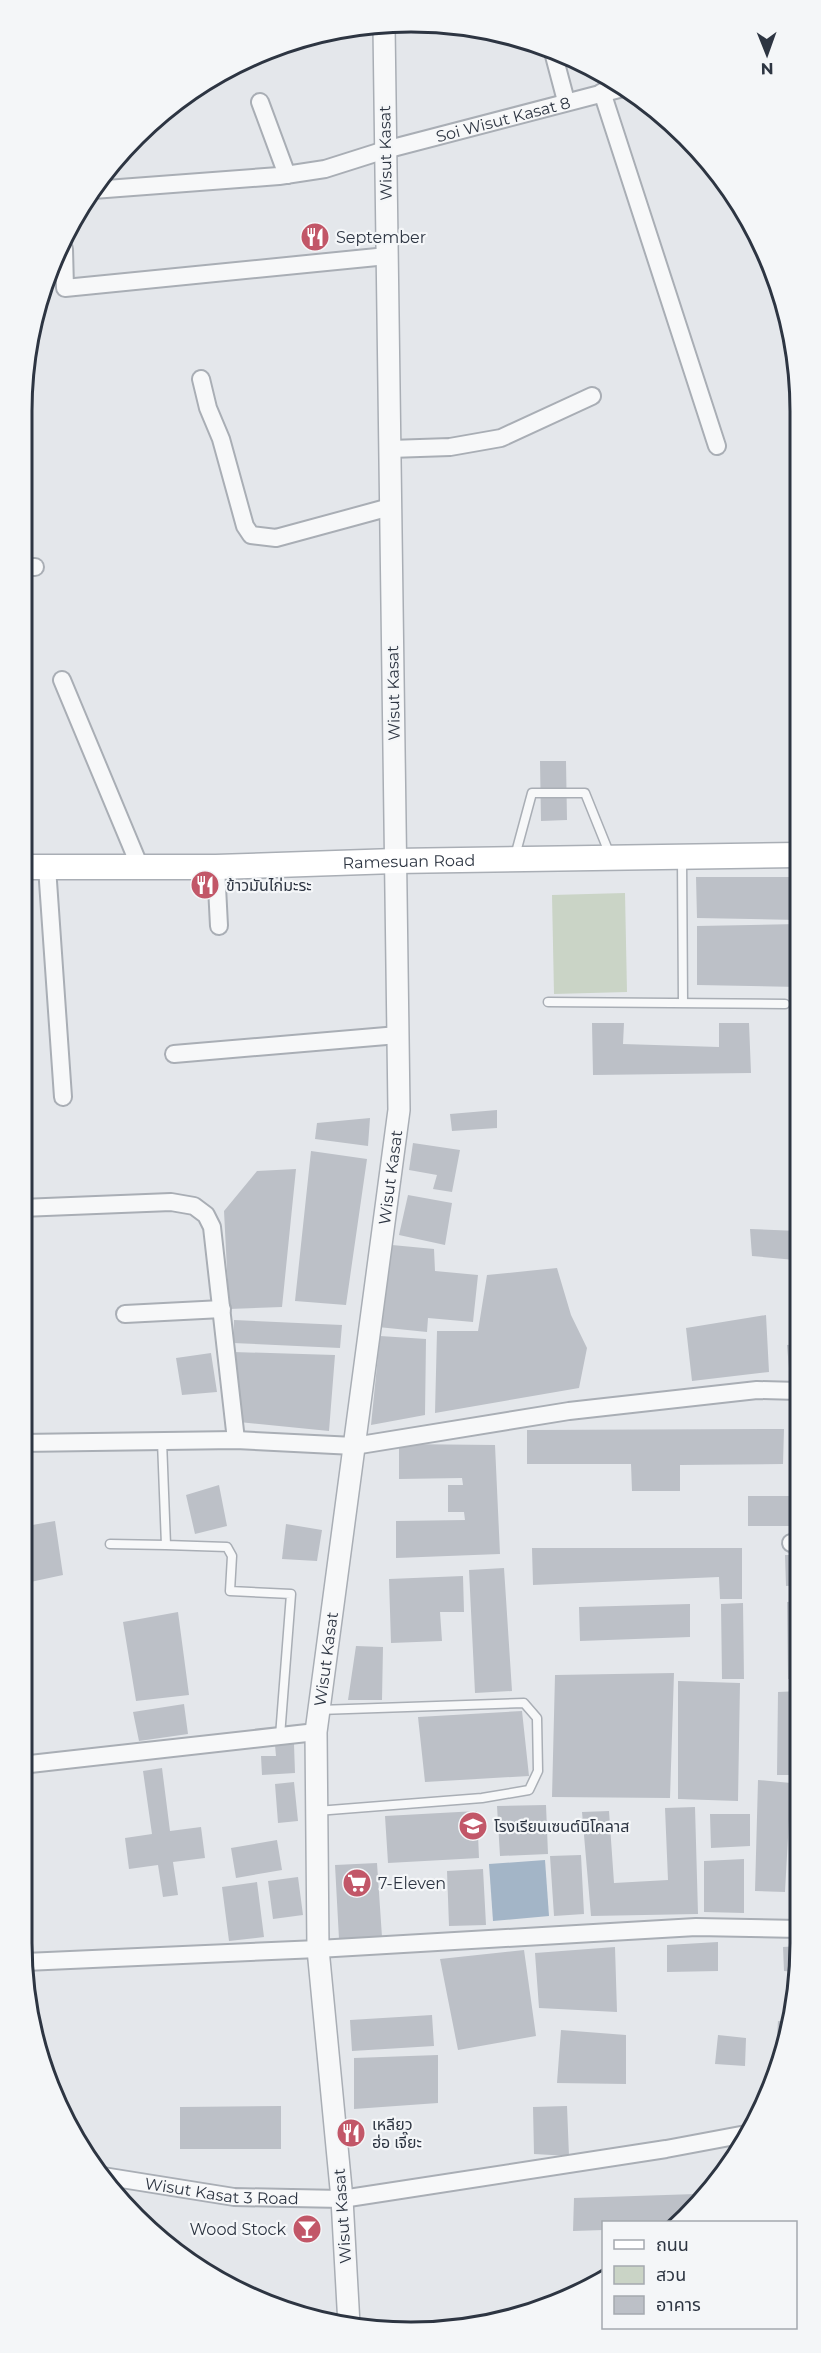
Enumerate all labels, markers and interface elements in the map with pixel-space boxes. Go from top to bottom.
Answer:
north arrow [737,24,797,84]
text: N [761,59,774,78]
street label: Soi Wisut Kasat 8 [434,93,573,146]
street label: Wisut Kasat [375,105,396,201]
restaurant icon: September [299,221,331,253]
place label: September [336,228,426,247]
street label: Wisut Kasat [383,645,404,741]
street label: Ramesuan Road [342,851,475,873]
restaurant icon: ข้าวมันไก่มะระ [189,869,221,901]
place label: ข้าวมันไก่มะระ [226,876,312,895]
street label: Wisut Kasat [375,1128,406,1226]
street label: Wisut Kasat [311,1610,342,1708]
school or university icon: โรงเรียนเซนต์นิโคลาส [457,1810,489,1842]
place label: โรงเรียนเซนต์นิโคลาส [494,1817,629,1836]
supermarket icon: 7-Eleven [341,1867,373,1899]
place label: 7-Eleven [378,1874,446,1893]
place label: เหลียว ฮ่อ เจี๊ยะ [372,2115,422,2152]
restaurant icon: เหลียว ฮ่อ เจี๊ยะ [335,2117,367,2149]
street label: Wisut Kasat [330,2167,355,2264]
street label: Wisut Kasat 3 Road [143,2174,299,2208]
bar icon: Wood Stock [291,2213,323,2245]
place label: Wood Stock [189,2220,286,2239]
legend [602,2221,797,2329]
text: ถนน [656,2234,689,2256]
text: สวน [656,2264,686,2286]
text: อาคาร [656,2294,701,2316]

